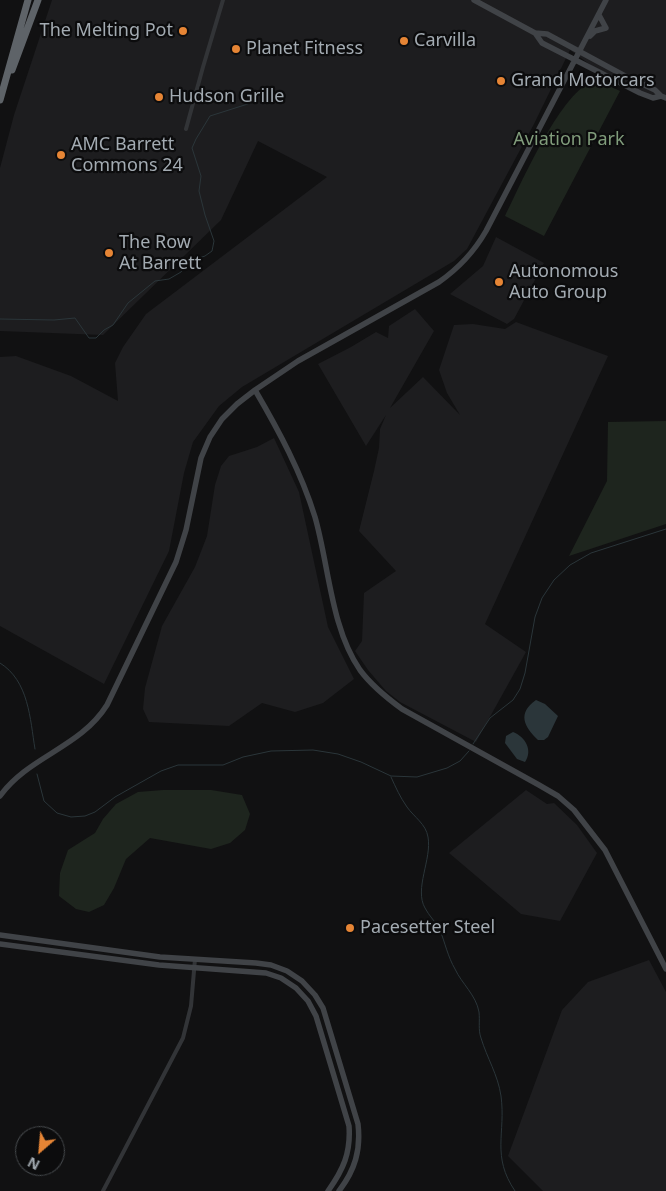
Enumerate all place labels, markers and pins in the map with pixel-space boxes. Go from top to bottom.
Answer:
place label: The Melting Pot [40,20,173,42]
marker: The Melting Pot [177,25,189,37]
place label: Carvilla [414,30,476,52]
marker: Carvilla [398,35,410,47]
place label: Planet Fitness [246,38,363,60]
marker: Planet Fitness [230,43,242,55]
place label: Grand Motorcars [511,70,655,92]
marker: Grand Motorcars [495,75,507,87]
place label: Hudson Grille [169,86,284,108]
marker: Hudson Grille [153,91,165,103]
place label: AMC Barrett Commons 24 [71,134,183,176]
marker: AMC Barrett Commons 24 [55,149,67,161]
place label: The Row At Barrett [119,232,201,274]
marker: The Row At Barrett [103,247,115,259]
place label: Autonomous Auto Group [509,261,618,304]
marker: Autonomous Auto Group [493,276,505,288]
place label: Pacesetter Steel [360,917,495,939]
marker: Pacesetter Steel [344,922,356,934]

